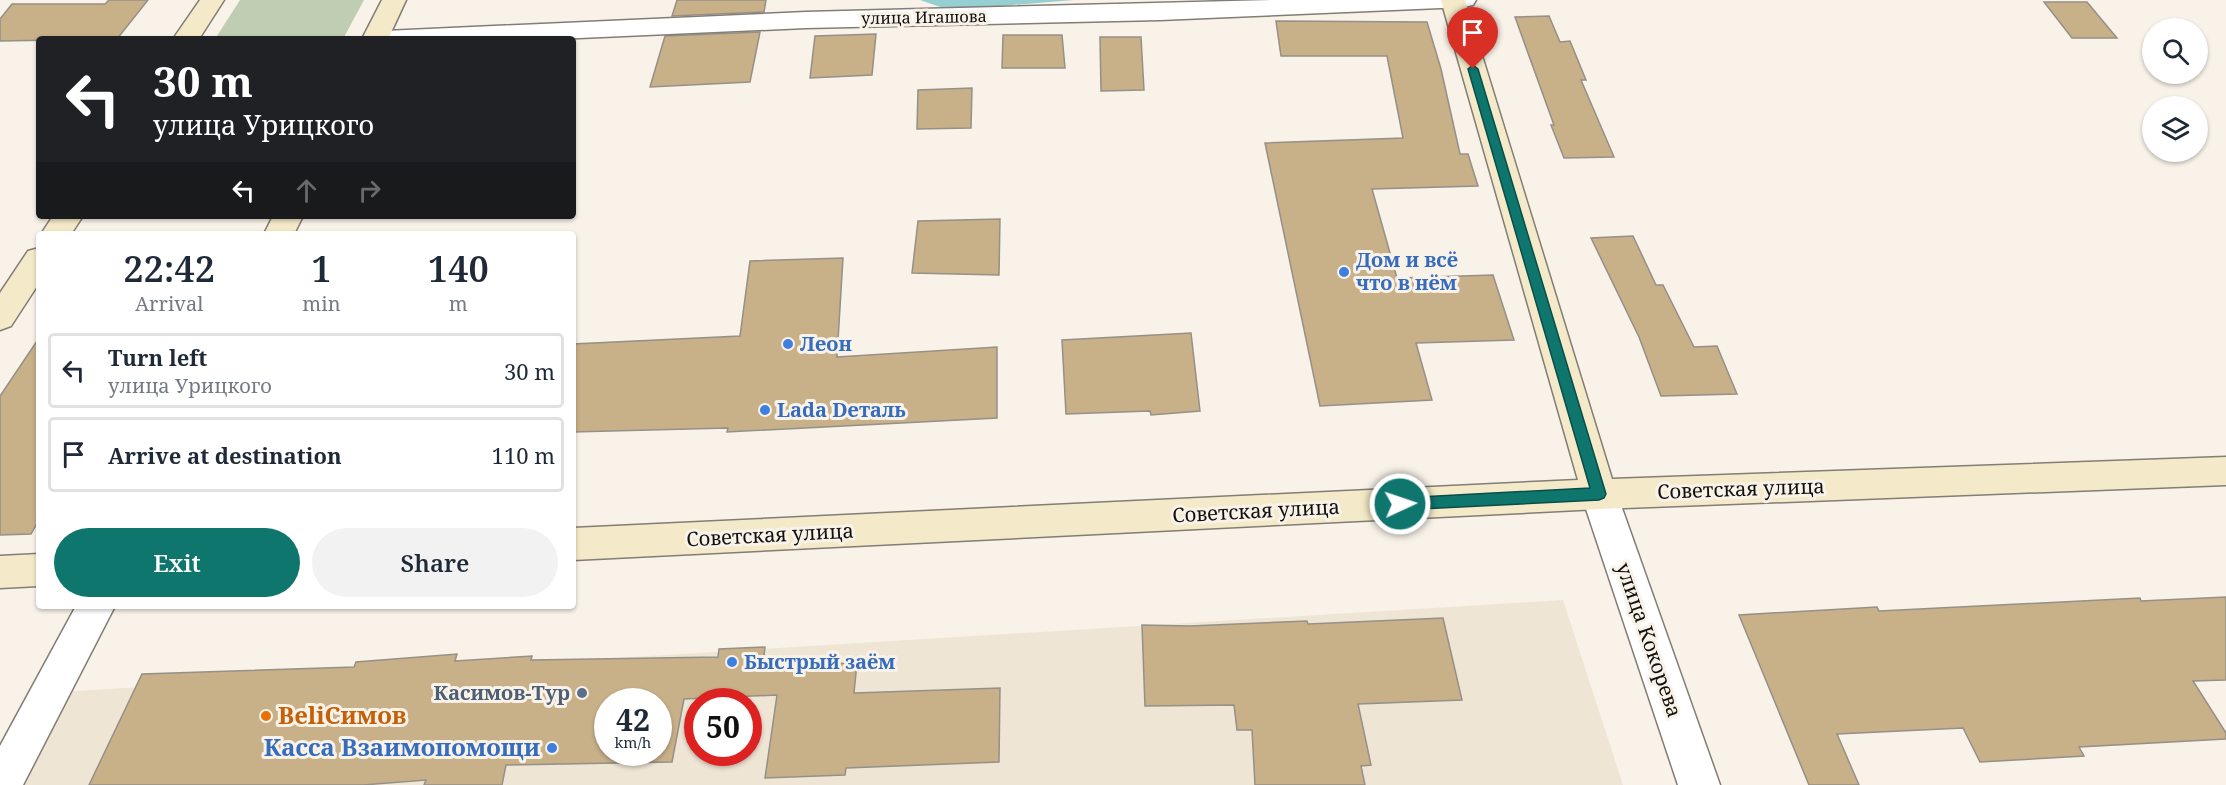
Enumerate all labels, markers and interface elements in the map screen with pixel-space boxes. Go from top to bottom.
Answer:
street label: улица Игашова [861,5,987,29]
pin [1447,7,1498,69]
icon: arrive [1456,16,1489,49]
map controls [2142,18,2208,162]
button: search [2142,18,2208,84]
text: 30 m [153,52,253,109]
icon: left [54,60,132,138]
button: layers [2142,96,2208,162]
text: улица Урицкого [153,106,374,143]
icon: left [227,174,260,207]
icon: ahead [290,174,323,207]
icon: right [353,174,386,207]
text: 22:42 [123,244,215,293]
text: 1 [311,244,332,293]
text: 140 [428,244,489,293]
place label: Дом и всё что в нём [1356,246,1458,296]
marker: Дом и всё что в нём [1337,265,1351,279]
text: Arrival [135,290,203,317]
text: min [302,290,341,317]
text: m [449,290,468,317]
place label: Леон [800,330,852,357]
marker: Леон [781,337,795,351]
text: Turn left [108,342,207,372]
icon: left [57,354,90,387]
text: 30 m [504,356,555,386]
text: улица Урицкого [108,372,272,399]
place label: Lada Dеталь [777,396,906,423]
marker: Lada Dеталь [758,403,772,417]
icon: arrive [57,438,90,471]
text: Arrive at destination [108,440,342,470]
text: 110 m [492,440,555,470]
position arrow [1368,472,1432,536]
street label: Советская улица [1657,472,1825,505]
street label: Советская улица [1172,493,1340,528]
street label: Советская улица [686,517,854,552]
button: Exit [54,528,300,597]
button: Share [312,528,558,597]
street label: улица Кокорева [1610,559,1689,721]
place label: Быстрый заём [744,648,895,675]
marker: Быстрый заём [725,655,739,669]
place label: Касимов-Тур [434,679,570,706]
marker: Касимов-Тур [575,686,589,700]
speed limit sign: 50 [684,688,762,766]
place label: BeliСимов [278,698,406,731]
text: 42 [616,699,650,740]
marker: BeliСимов [259,709,273,723]
place label: Касса Взаимопомощи [264,730,540,763]
text: km/h [615,732,651,752]
marker: Касса Взаимопомощи [545,741,559,755]

